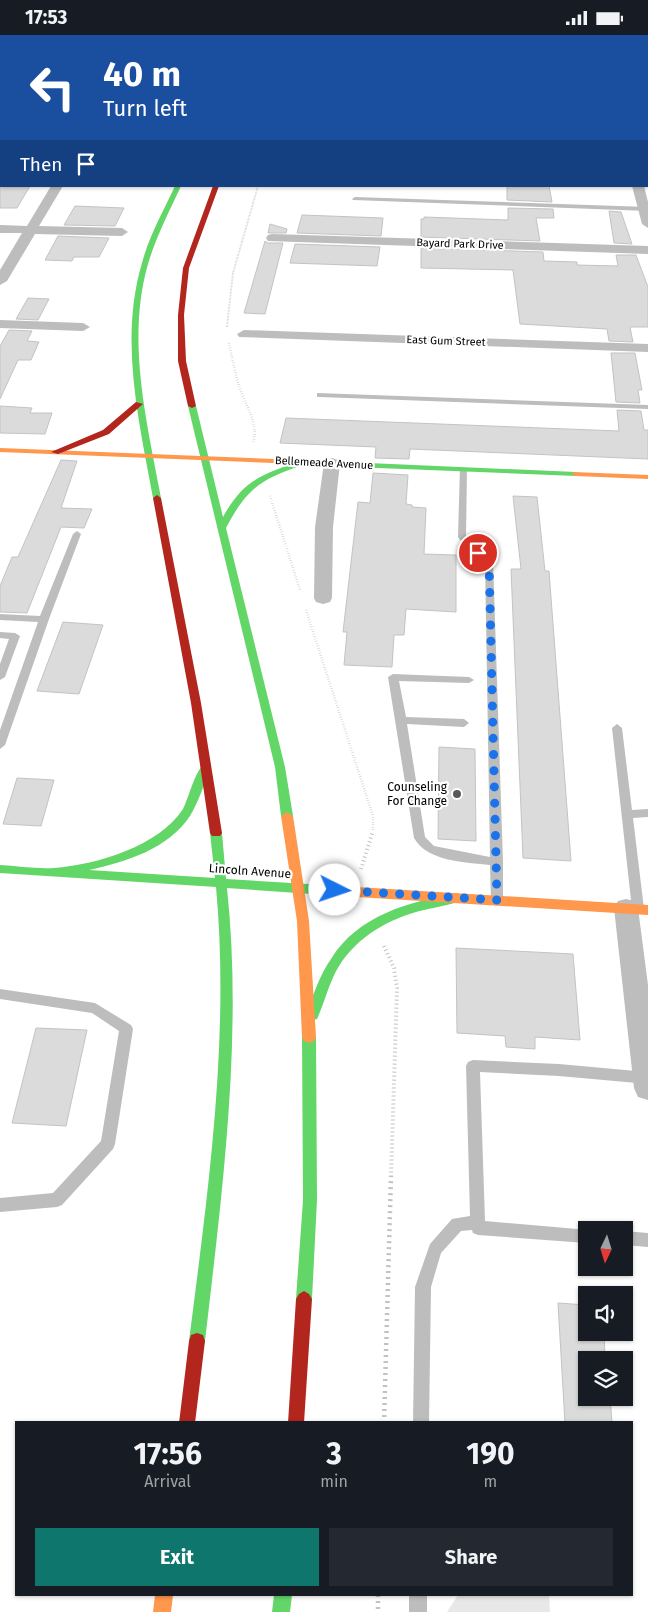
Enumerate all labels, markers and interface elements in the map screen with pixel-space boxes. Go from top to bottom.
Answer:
text: 17:53 [25,6,67,29]
text: 40 m [103,53,181,95]
icon: left [20,55,85,120]
text: Turn left [103,95,187,122]
icon: arrive [72,150,100,178]
text: Then [20,153,62,176]
street label: Bayard Park Drive [416,236,504,252]
street label: East Gum Street [406,333,486,349]
street label: Bellemeade Avenue [275,454,373,472]
pin [457,532,499,574]
icon: arrive [464,539,492,567]
place label: Counseling For Change [387,780,448,808]
marker: Counseling For Change [451,788,463,800]
street label: Lincoln Avenue [208,861,292,881]
position arrow [308,863,360,915]
north arrow [578,1221,632,1276]
map controls [578,1221,633,1406]
button: sound [578,1286,633,1341]
button: layers [578,1351,633,1406]
text: 17:56 [133,1436,202,1472]
text: 3 [326,1436,342,1472]
text: 190 [466,1436,515,1472]
text: Arrival [144,1472,191,1491]
text: min [320,1472,348,1491]
text: m [484,1472,497,1491]
button: Exit [35,1528,319,1586]
button: Share [329,1528,613,1586]

